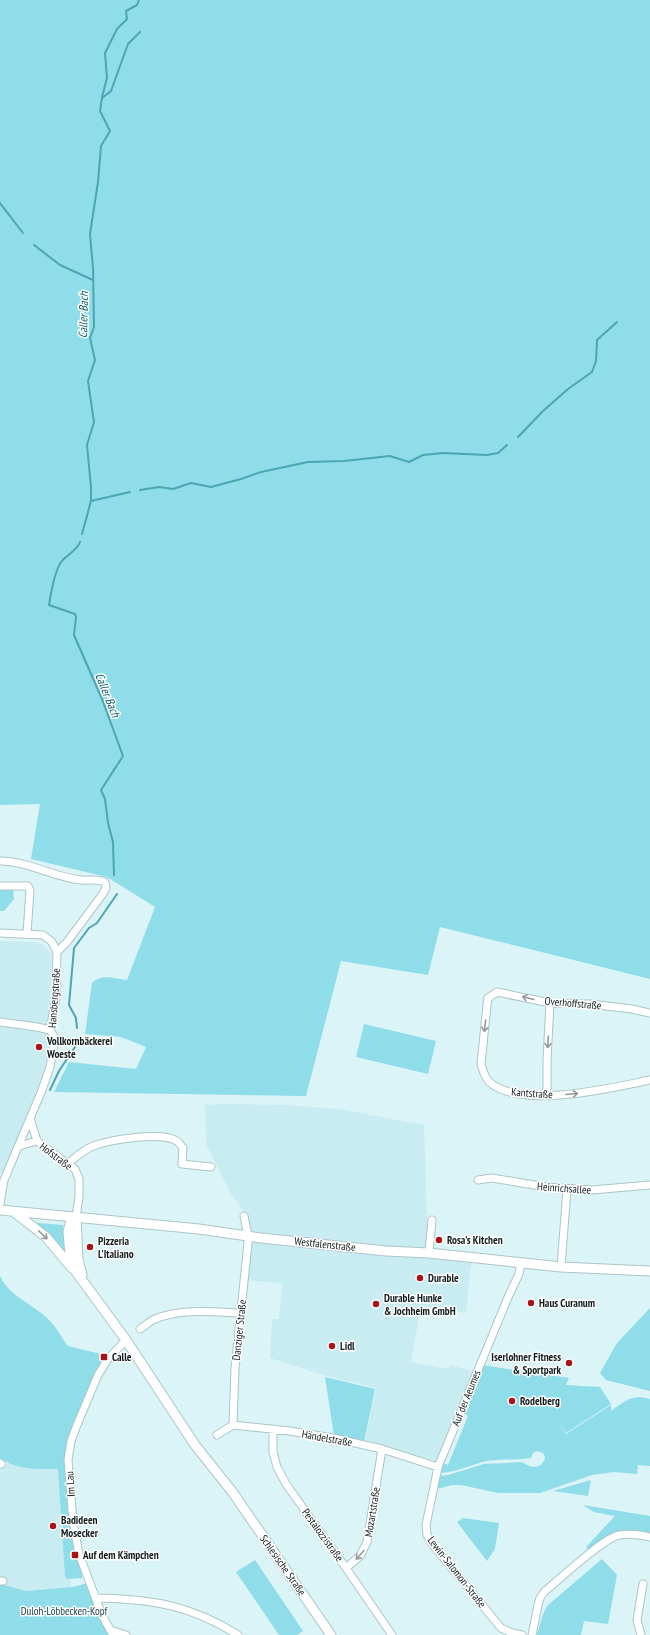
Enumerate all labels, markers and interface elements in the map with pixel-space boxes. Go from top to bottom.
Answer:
water label: Caller Bach [75,291,91,338]
water label: Caller Bach [92,671,124,720]
street label: Hansbergstraße [45,967,63,1028]
one-way arrow [522,994,535,1001]
street label: Overhoffstraße [544,994,602,1012]
one-way arrow [481,1019,488,1032]
place label: Vollkornbäckerei Woeste [46,1034,113,1061]
one-way arrow [544,1035,551,1048]
marker: Vollkornbäckerei Woeste [34,1042,44,1052]
street label: Kantstraße [511,1085,554,1101]
one-way arrow [565,1091,578,1098]
street label: Hofstraße [37,1139,76,1173]
street label: Heinrichsallee [537,1179,592,1197]
one-way arrow [38,1231,49,1240]
place label: Rosa's Kitchen [447,1233,503,1247]
place label: Pizzeria L'Italiano [98,1234,134,1261]
street label: Westfalenstraße [294,1234,357,1254]
marker: Rosa's Kitchen [434,1235,444,1245]
marker: Pizzeria L'Italiano [85,1242,95,1252]
place label: Durable [428,1271,459,1285]
marker: Durable [415,1273,425,1283]
place label: Durable Hunke & Jochheim GmbH [384,1291,456,1318]
place label: Haus Curanum [539,1296,595,1310]
street label: Danziger Straße [229,1298,249,1361]
marker: Haus Curanum [526,1298,536,1308]
marker: Durable Hunke & Jochheim GmbH [371,1299,381,1309]
place label: Lidl [340,1339,355,1353]
marker: Lidl [327,1341,337,1351]
place label: Calle [112,1350,132,1364]
place label: Iserlohner Fitness & Sportpark [491,1350,561,1377]
marker: Calle [99,1352,109,1362]
marker: Iserlohner Fitness & Sportpark [564,1358,574,1368]
street label: Auf der Aeumes [448,1368,484,1428]
place label: Rodelberg [520,1394,560,1408]
marker: Rodelberg [507,1396,517,1406]
street label: Händelstraße [301,1427,354,1449]
street label: Im Lau [62,1471,78,1497]
street label: Mozartstraße [361,1486,383,1538]
street label: Pestalozzistraße [299,1506,347,1565]
place label: Badideen Mosecker [61,1513,99,1540]
marker: Badideen Mosecker [48,1521,58,1531]
street label: Schlesische Straße [257,1532,309,1598]
street label: Lewin-Salomon-Straße [425,1533,490,1611]
place label: Auf dem Kämpchen [82,1548,159,1562]
marker: Auf dem Kämpchen [70,1550,80,1560]
one-way arrow [355,1550,364,1560]
park label: Duloh-Löbbecken-Kopf [21,1604,108,1618]

